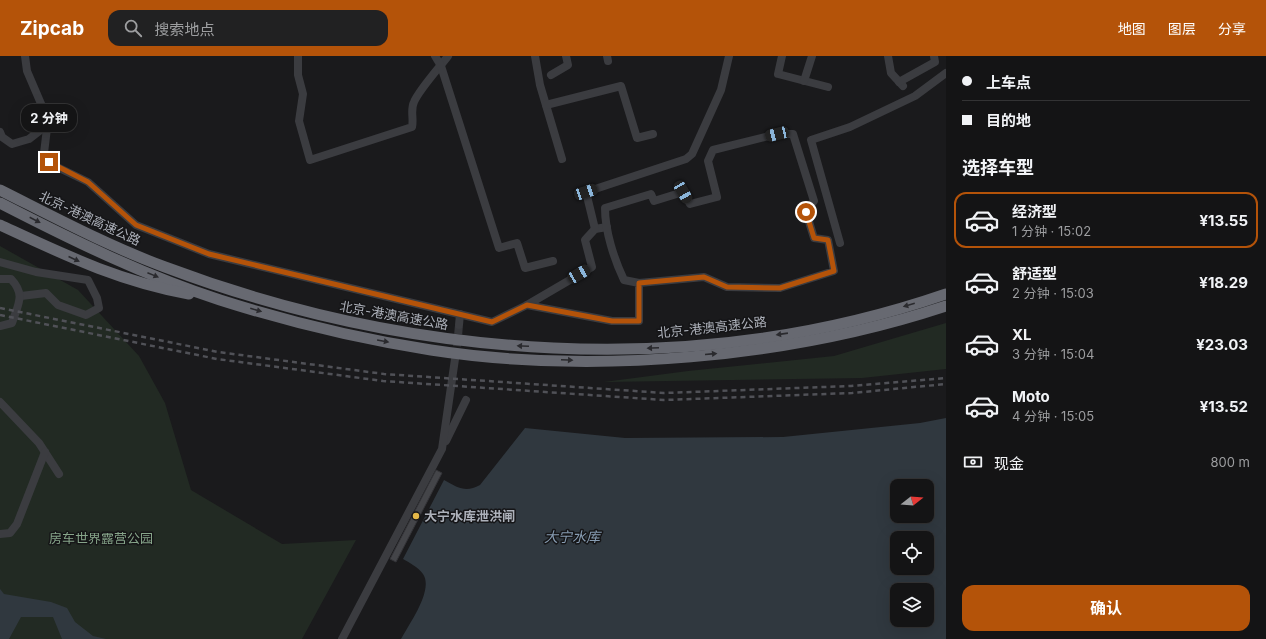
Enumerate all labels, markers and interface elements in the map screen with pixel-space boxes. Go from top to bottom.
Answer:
search box [108,10,388,46]
text: Zipcab [20,17,84,40]
icon: search [122,17,144,39]
text: 搜索地点 [154,20,214,39]
text: 地图 [1118,20,1146,37]
text: 图层 [1168,20,1196,37]
text: 分享 [1218,20,1246,37]
text: 上车点 [986,73,1031,92]
callout: 2 分钟 [21,104,77,132]
text: 2 分钟 [30,110,68,126]
text: 目的地 [986,111,1031,130]
car [764,125,790,143]
route end [40,153,58,171]
text: 选择车型 [962,157,1034,178]
car [672,179,694,205]
car [573,183,599,201]
street label: 北京-港澳高速公路 [37,188,143,248]
icon: car [964,202,1000,238]
text: 经济型 [1012,202,1057,221]
route start [797,203,815,221]
text: ¥13.55 [1200,211,1248,230]
one-way arrow [29,217,41,224]
text: 1 分钟 · 15:02 [1012,223,1091,239]
one-way arrow [68,256,79,262]
car [566,263,592,285]
icon: car [964,264,1000,300]
text: 舒适型 [1012,264,1057,283]
one-way arrow [147,272,159,278]
text: ¥18.29 [1199,273,1248,292]
text: 2 分钟 · 15:03 [1012,285,1094,301]
street label: 北京-港澳高速公路 [338,298,450,332]
one-way arrow [902,302,914,308]
one-way arrow [251,307,263,313]
street label: 北京-港澳高速公路 [656,313,768,341]
text: XL [1012,325,1032,344]
icon: car [964,326,1000,362]
one-way arrow [776,331,788,337]
text: ¥23.03 [1196,335,1248,354]
one-way arrow [377,338,389,344]
one-way arrow [517,343,529,350]
one-way arrow [647,344,659,351]
text: 3 分钟 · 15:04 [1012,346,1094,362]
one-way arrow [705,350,717,357]
one-way arrow [561,357,573,364]
text: Moto [1012,387,1050,406]
icon: car [964,388,1000,424]
text: ¥13.52 [1200,397,1248,416]
text: 4 分钟 · 15:05 [1012,408,1094,424]
icon: cash [962,451,984,473]
text: 现金 [994,454,1024,473]
text: 800 m [1211,454,1250,470]
north arrow [890,479,934,523]
map controls [890,479,934,627]
place label: 大宁水库泄洪闸 [424,508,515,524]
marker: 大宁水库泄洪闸 [411,511,421,521]
water label: 大宁水库 [544,528,602,545]
park label: 房车世界露营公园 [49,530,153,546]
button: locate [890,531,934,575]
button: layers [890,583,934,627]
button: 确认 [962,585,1250,631]

